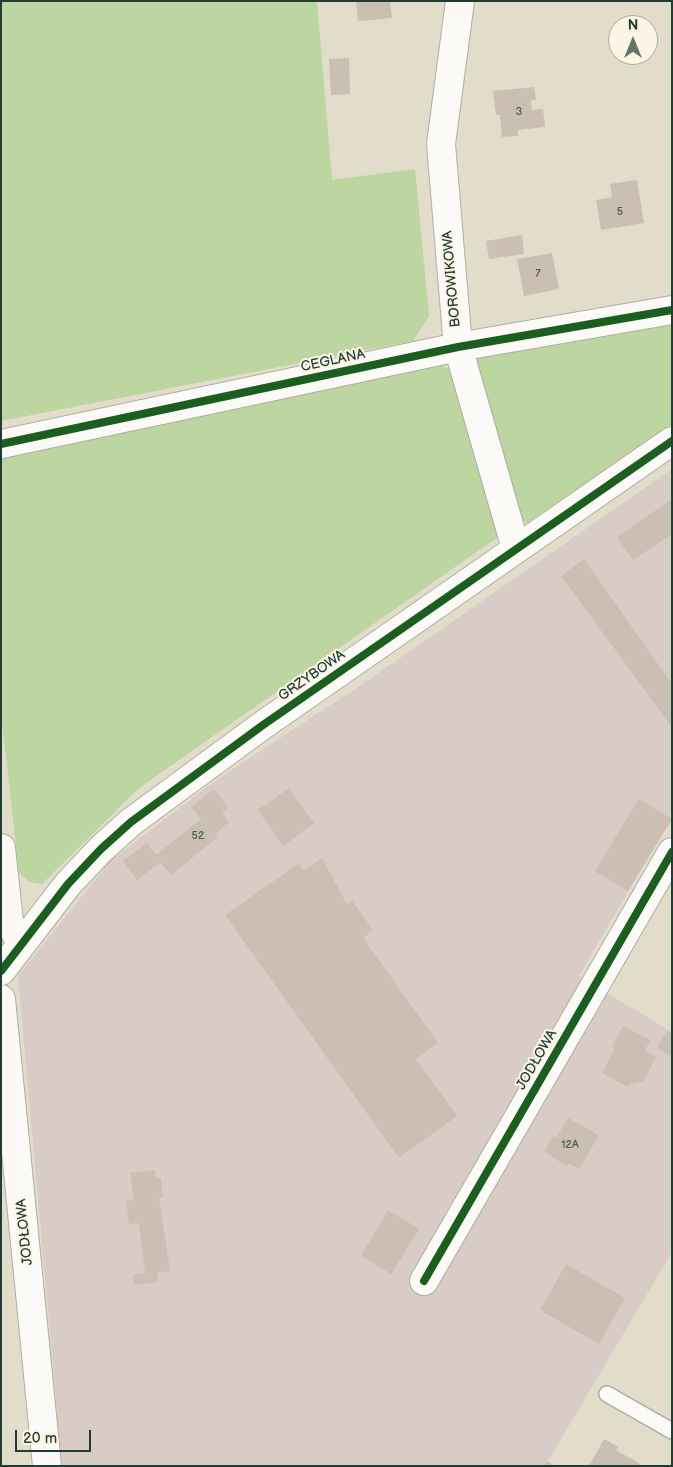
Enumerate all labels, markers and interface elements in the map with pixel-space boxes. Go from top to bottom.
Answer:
north arrow [608,15,658,65]
text: N [628,17,638,34]
house number: 3 [516,105,522,119]
house number: 5 [617,205,623,219]
street label: BOROWIKOWA [439,230,465,328]
house number: 7 [535,267,541,281]
street label: CEGLANA [299,346,367,376]
street label: GRZYBOWA [276,647,348,705]
house number: 52 [192,829,204,843]
street label: JODŁOWA [513,1027,561,1093]
house number: 12A [561,1138,579,1152]
street label: JODŁOWA [13,1198,37,1266]
scale bar [18,1420,94,1452]
text: 20 m [23,1429,57,1448]

